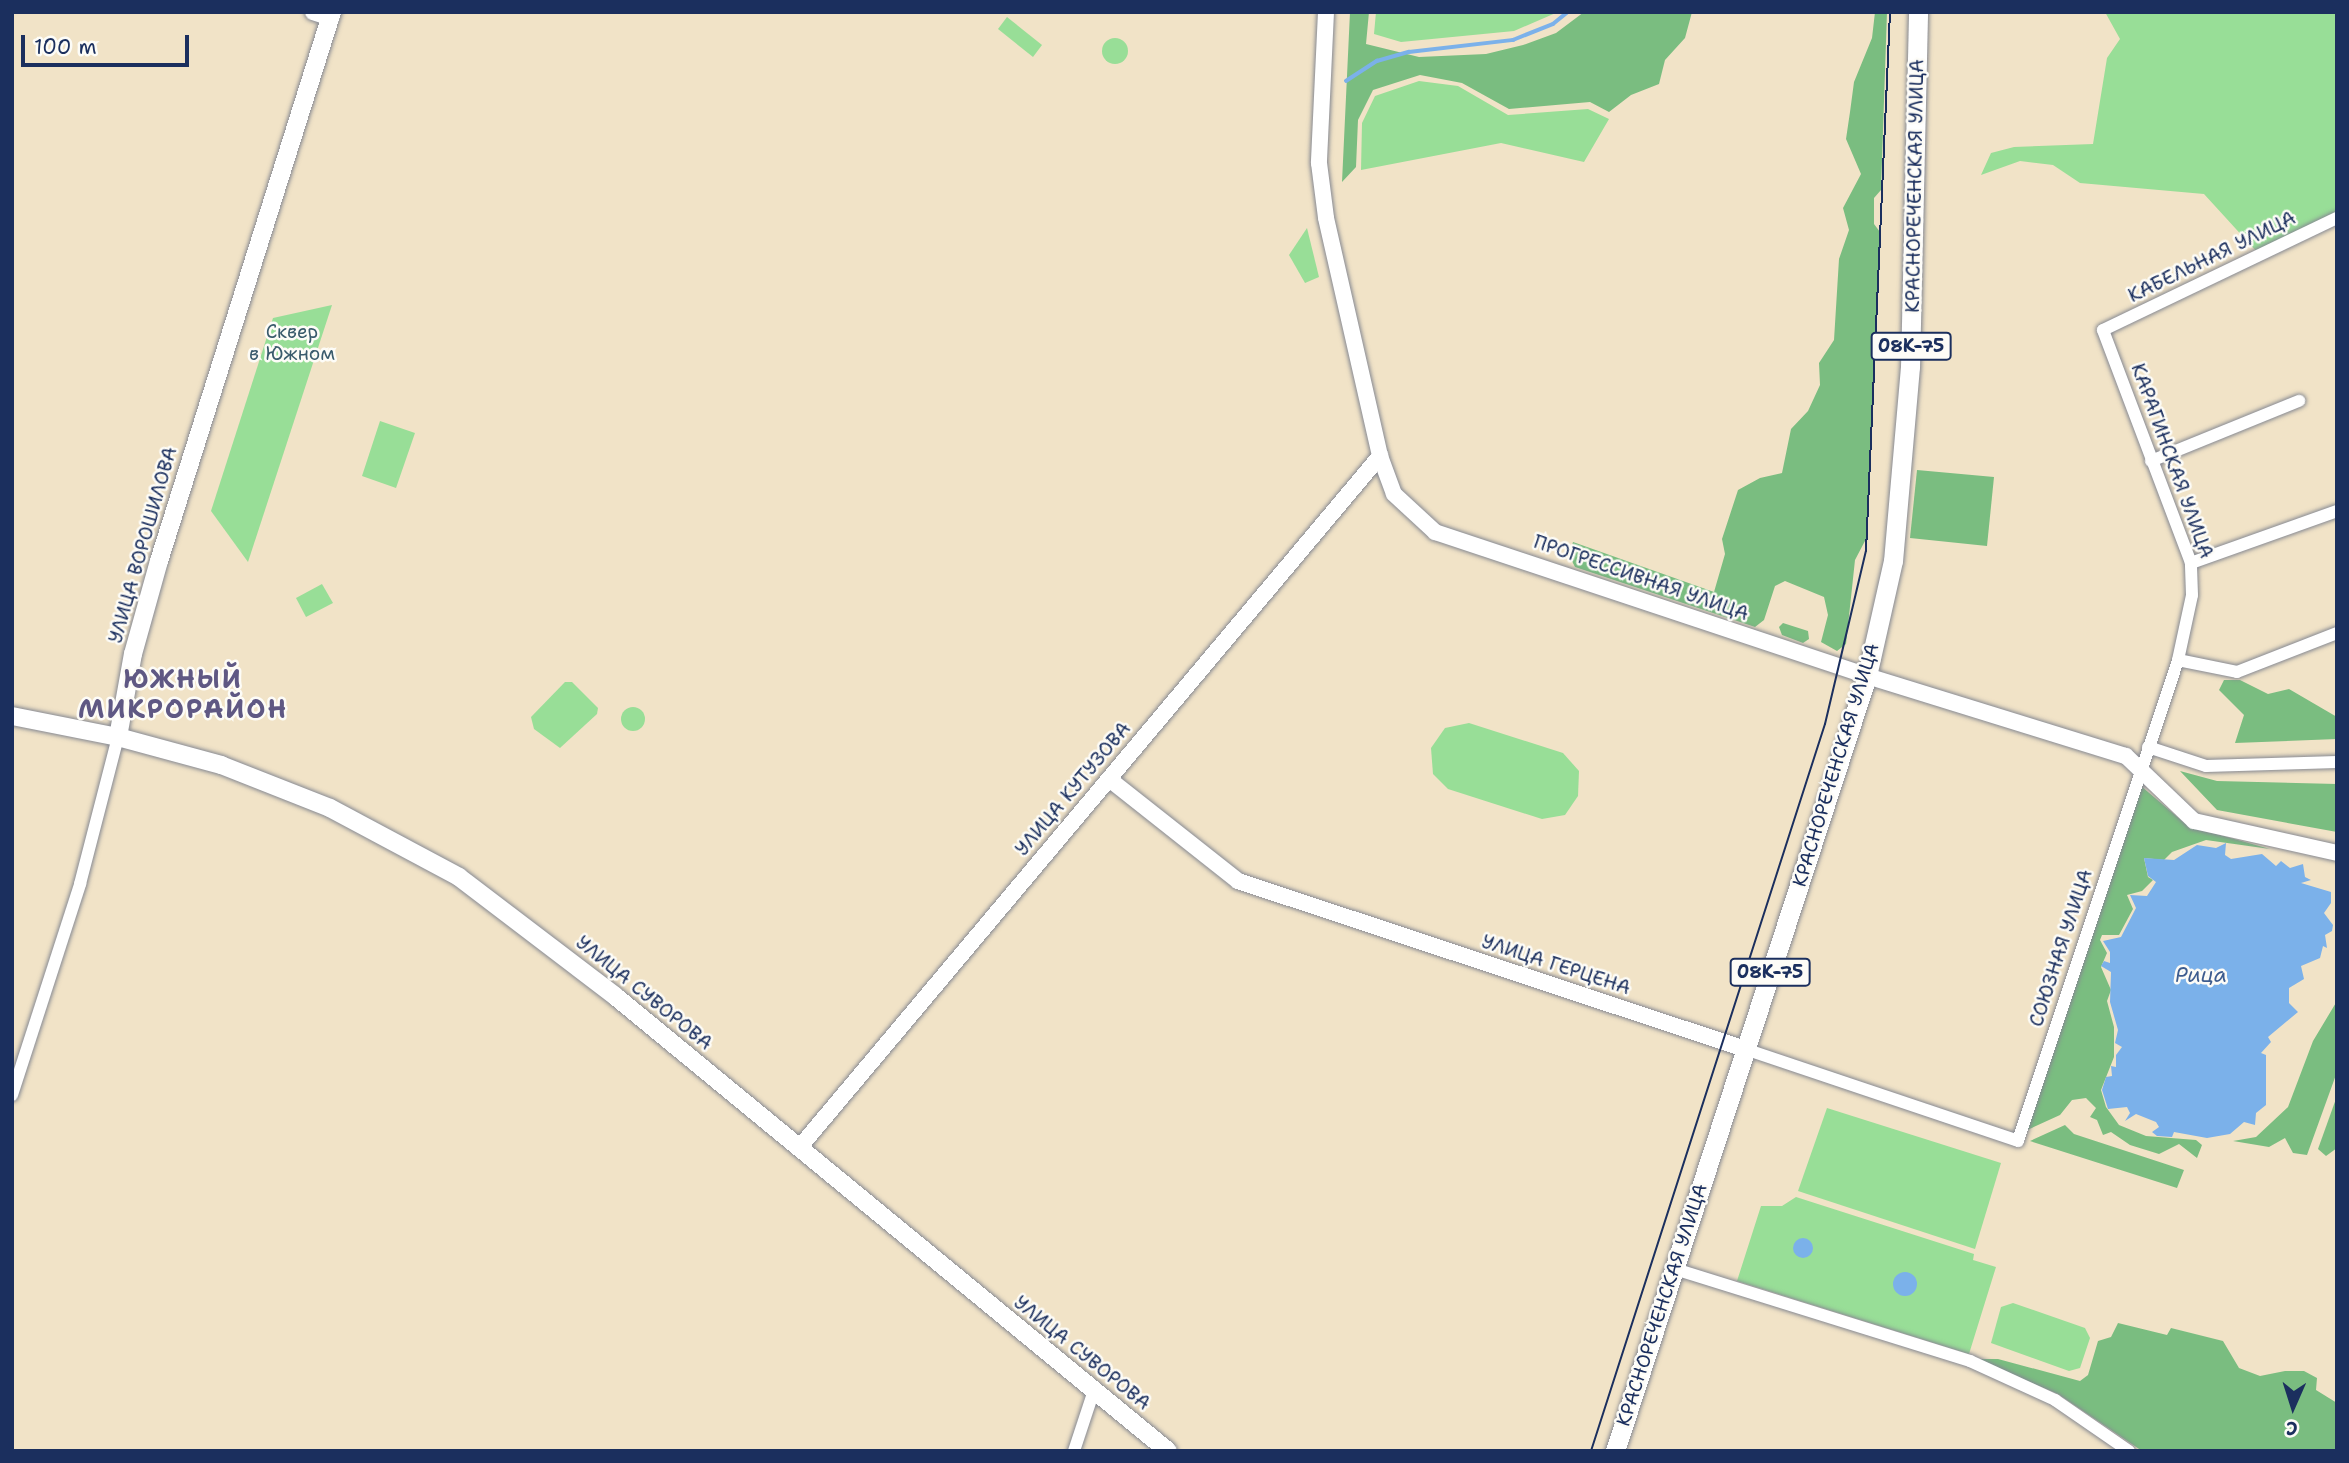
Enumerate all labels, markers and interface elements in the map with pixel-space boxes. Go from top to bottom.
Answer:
scale bar [24,21,192,65]
text: 100 m [34,33,97,61]
street label: КРАСНОРЕЧЕНСКАЯ УЛИЦА [1901,59,1929,313]
street label: КАБЕЛЬНАЯ УЛИЦА [2125,207,2299,307]
park label: Сквер в Южном [249,321,335,365]
road number: 08К-75 [1869,332,1953,360]
street label: КАРАГИНСКАЯ УЛИЦА [2126,360,2218,562]
street label: УЛИЦА ВОРОШИЛОВА [104,444,182,646]
street label: ПРОГРЕССИВНАЯ УЛИЦА [1530,530,1752,626]
street label: КРАСНОРЕЧЕНСКАЯ УЛИЦА [1788,640,1884,890]
district label: ЮЖНЫЙ МИКРОРАЙОН [79,663,287,724]
street label: УЛИЦА КУТУЗОВА [1011,718,1135,860]
street label: СОЮЗНАЯ УЛИЦА [2025,866,2097,1030]
street label: УЛИЦА ГЕРЦЕНА [1479,930,1633,1000]
street label: УЛИЦА СУВОРОВА [571,931,717,1055]
road number: 08К-75 [1728,958,1812,987]
water label: Рица [2175,962,2227,988]
street label: КРАСНОРЕЧЕНСКАЯ УЛИЦА [1612,1181,1712,1429]
street label: УЛИЦА СУВОРОВА [1009,1291,1155,1415]
north arrow [2258,1372,2328,1442]
text: С [2285,1416,2298,1441]

